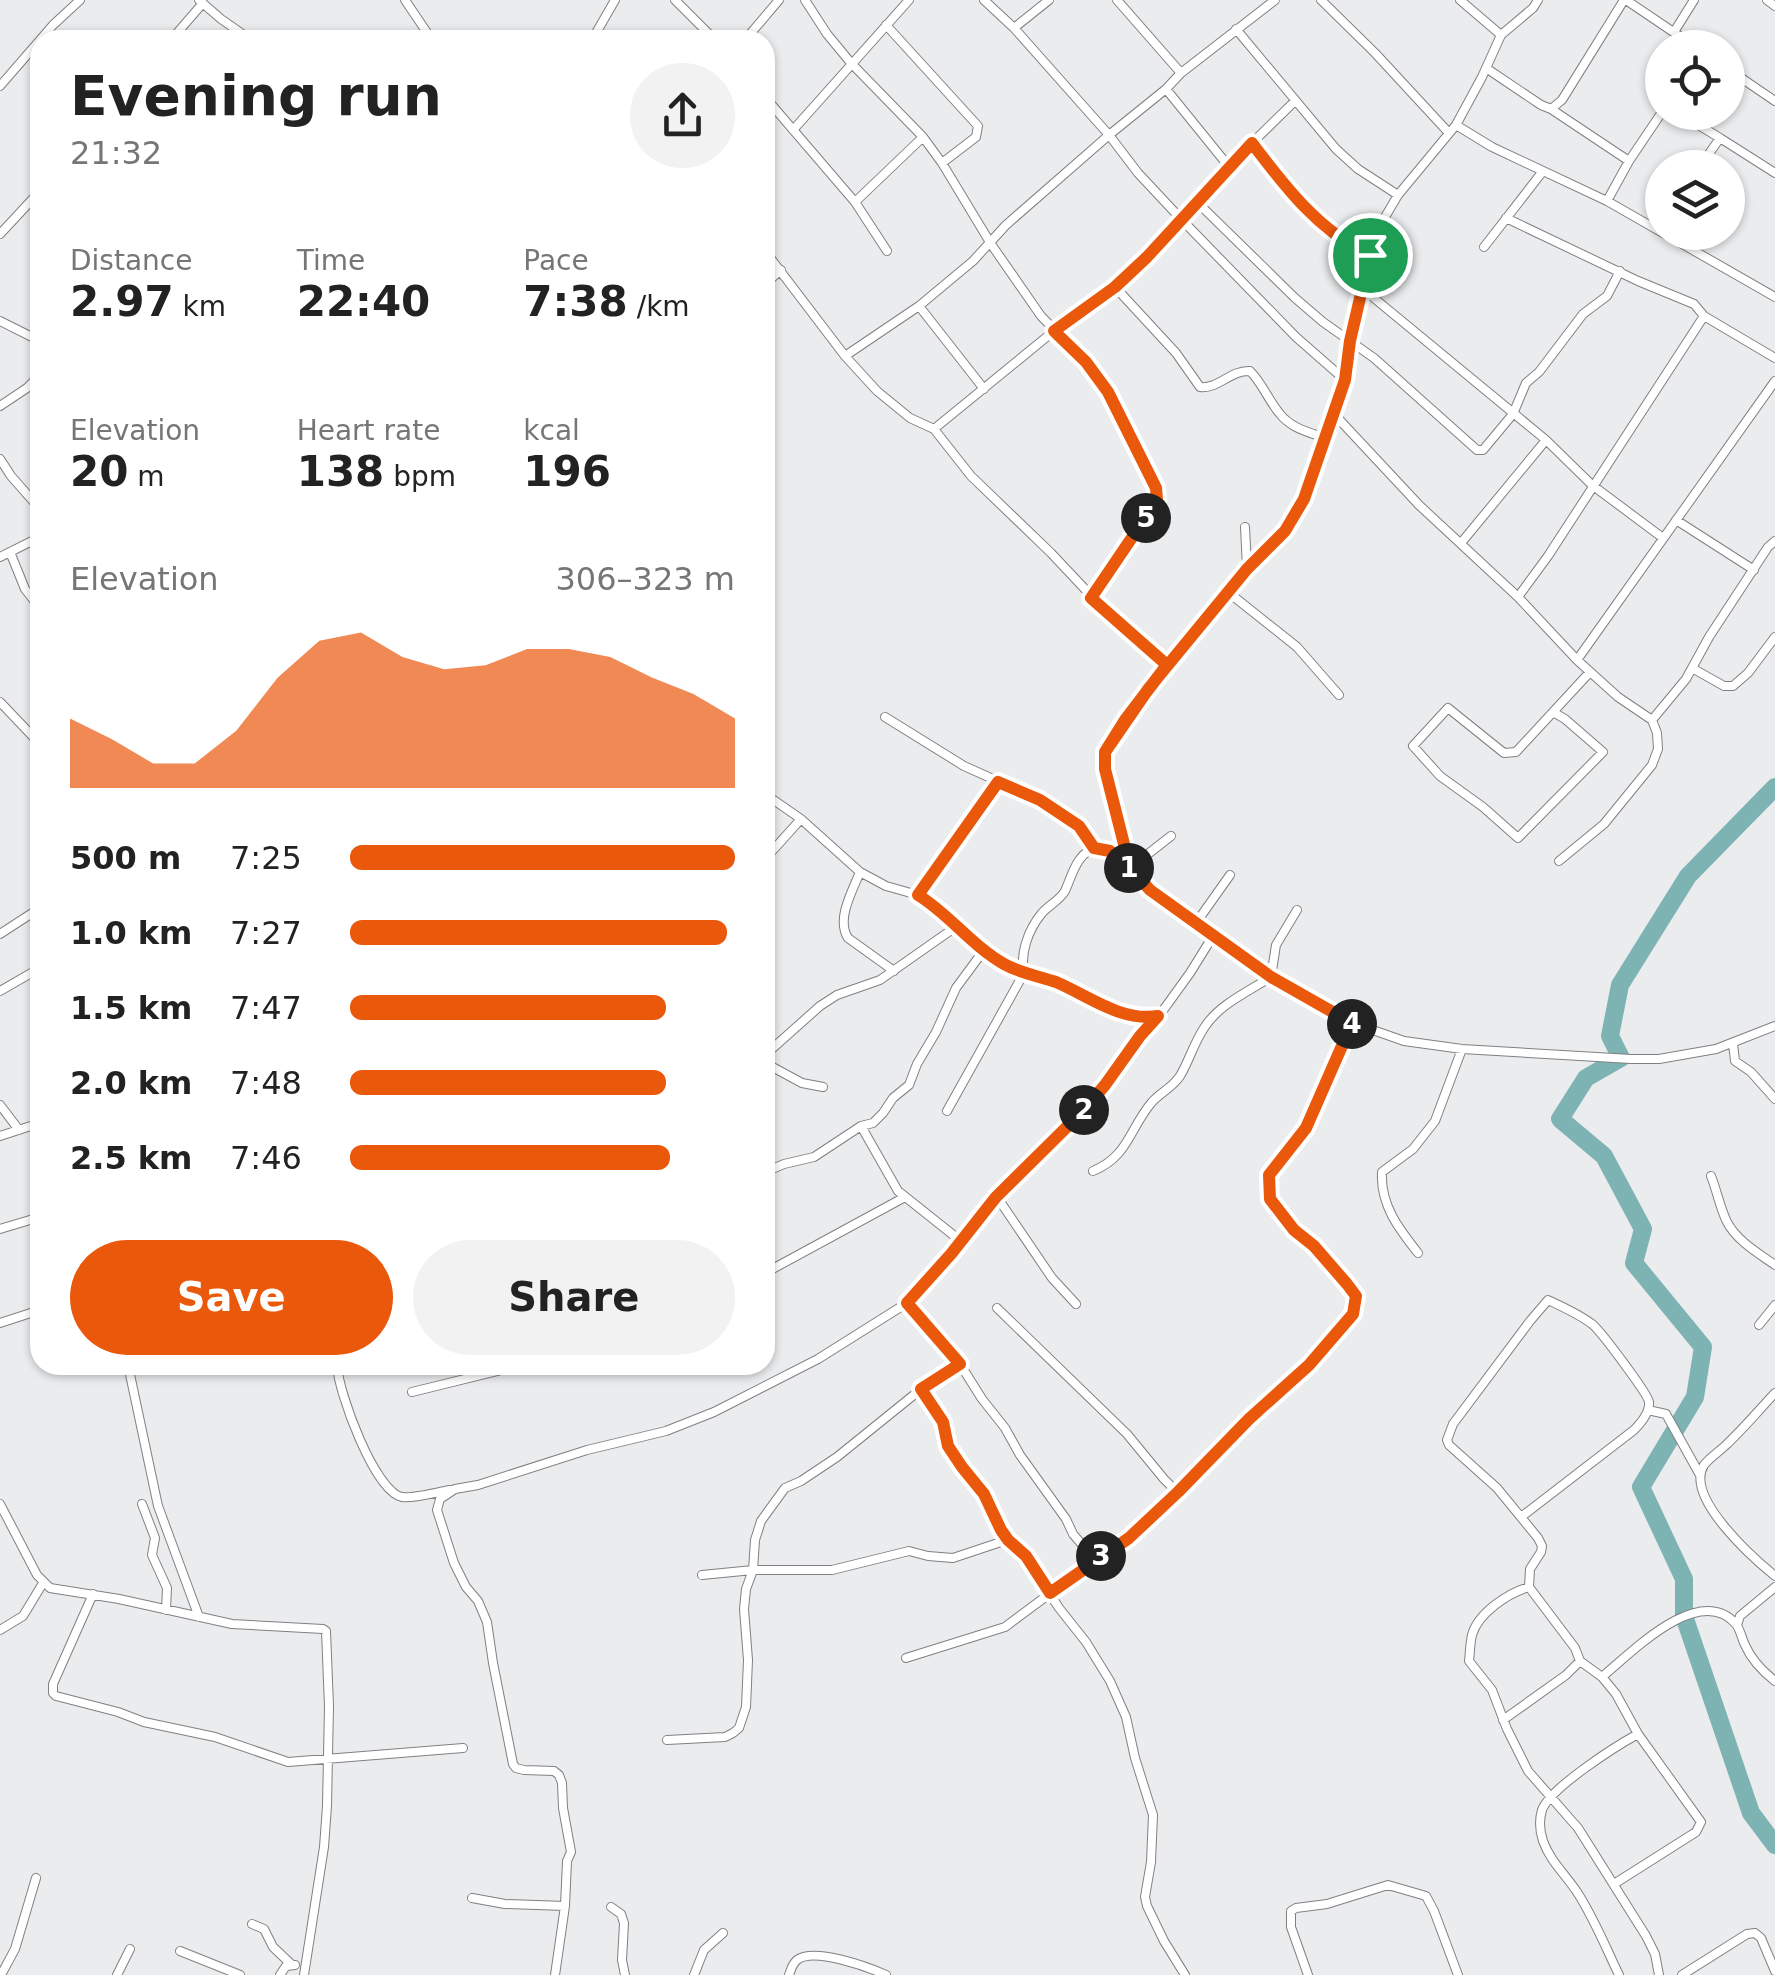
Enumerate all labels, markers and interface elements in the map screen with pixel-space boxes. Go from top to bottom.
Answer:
map controls [1645,30,1745,250]
button: locate [1645,30,1745,130]
button: share [630,63,735,168]
text: Evening run [70,64,442,128]
text: 21:32 [70,134,162,172]
button: layers [1645,150,1745,250]
pin [1328,213,1413,298]
icon: arrive [1343,228,1398,283]
text: Distance [70,244,192,277]
text: Time [297,244,365,277]
text: Pace [523,244,589,277]
text: 2.97 [70,277,174,326]
text: 22:40 [297,277,430,326]
text: 7:38 [523,277,628,326]
text: km [174,290,226,323]
text: /km [628,290,690,323]
text: Elevation [70,414,200,447]
text: Heart rate [297,414,440,447]
text: kcal [523,414,580,447]
text: 20 [70,447,128,496]
text: 138 [297,447,384,496]
text: 196 [523,447,611,496]
text: m [128,460,165,493]
text: bpm [384,460,456,493]
pin: 5 [1121,493,1171,543]
text: 5 [1136,501,1156,534]
text: Elevation [70,560,219,598]
text: 306–323 m [556,560,735,598]
text: 500 m [70,839,181,877]
text: 7:25 [230,839,302,877]
pin: 1 [1104,843,1154,893]
text: 1 [1119,851,1139,884]
text: 1.0 km [70,914,192,952]
text: 7:27 [230,914,302,952]
text: 1.5 km [70,989,192,1027]
text: 7:47 [230,989,302,1027]
pin: 4 [1327,999,1377,1049]
text: 4 [1342,1007,1362,1040]
text: 2.0 km [70,1064,192,1102]
text: 7:48 [230,1064,302,1102]
pin: 2 [1059,1085,1109,1135]
text: 2 [1074,1093,1094,1126]
text: 2.5 km [70,1139,192,1177]
text: 7:46 [230,1139,302,1177]
button: Save [70,1240,393,1355]
button: Share [413,1240,735,1355]
pin: 3 [1076,1531,1126,1581]
text: 3 [1091,1539,1111,1572]

